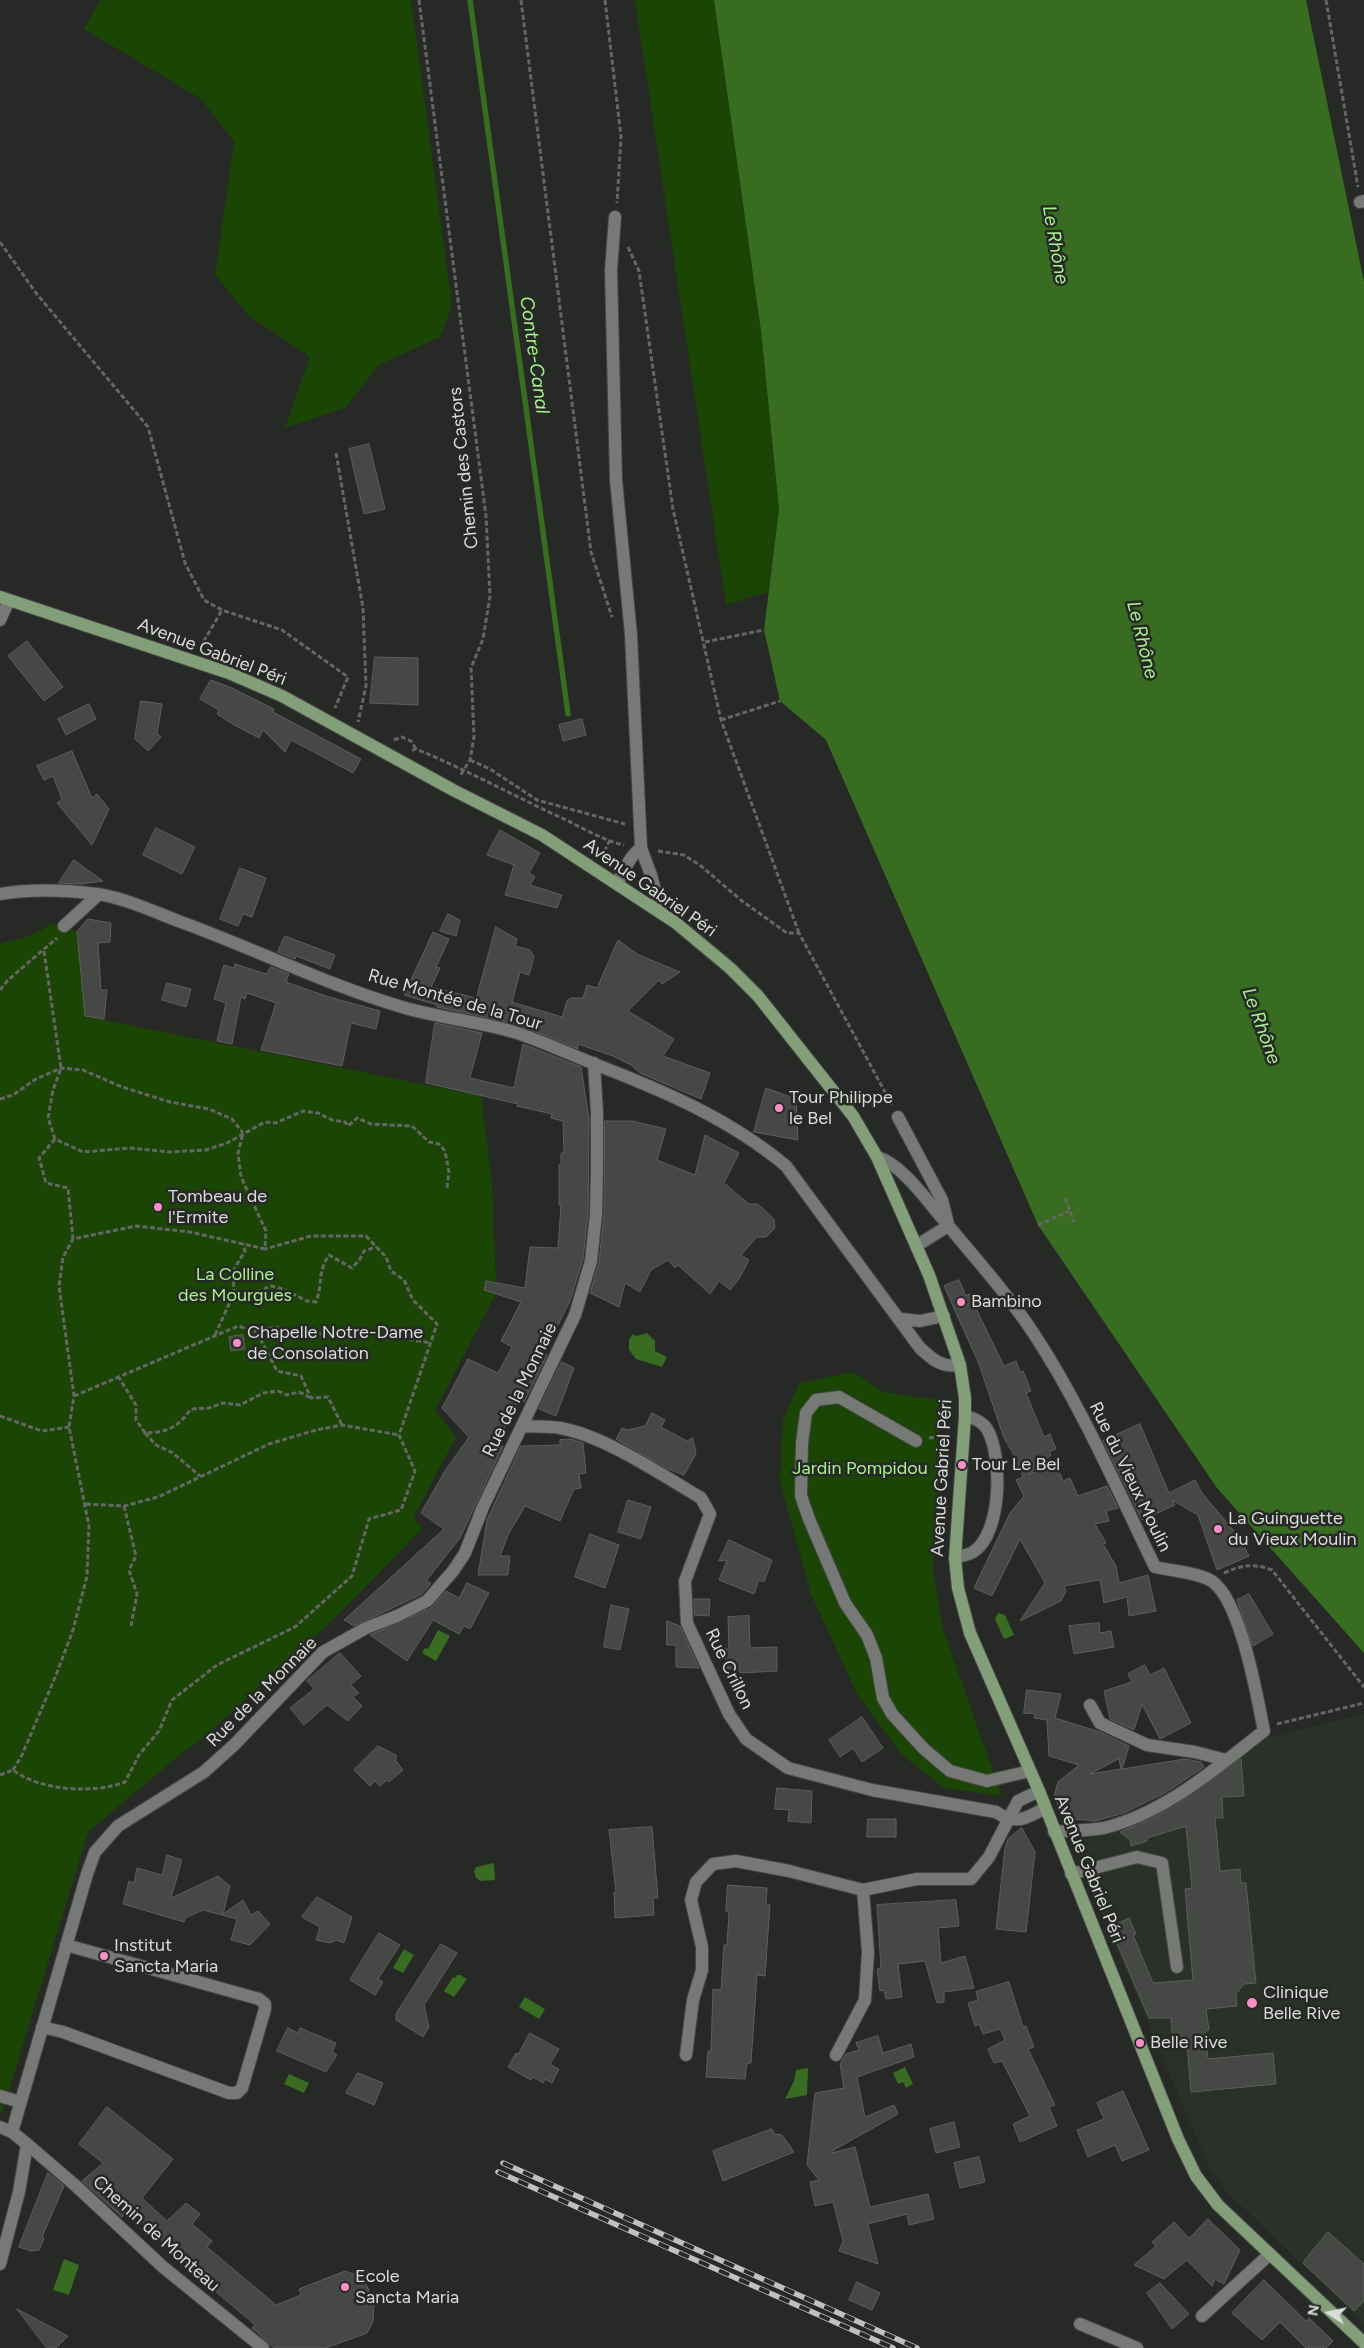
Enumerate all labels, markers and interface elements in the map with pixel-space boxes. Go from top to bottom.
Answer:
water label: Le Rhône [1037,204,1073,286]
water label: Contre-Canal [514,295,554,415]
street label: Chemin des Castors [445,386,483,550]
water label: Le Rhône [1121,599,1163,681]
street label: Avenue Gabriel Péri [135,614,289,690]
street label: Avenue Gabriel Péri [579,834,721,942]
street label: Rue Montée de la Tour [366,965,544,1035]
water label: Le Rhône [1237,985,1285,1067]
place label: Tour Philippe le Bel [789,1087,893,1130]
marker: Tour Philippe le Bel [773,1102,785,1114]
place label: Tombeau de l'Ermite [168,1186,267,1228]
marker: Tombeau de l'Ermite [152,1201,164,1213]
park label: La Colline des Mourgues [178,1264,292,1306]
place label: Bambino [971,1291,1042,1313]
marker: Bambino [955,1296,967,1308]
street label: Rue de la Monnaie [478,1319,562,1461]
place label: Chapelle Notre-Dame de Consolation [247,1322,423,1365]
marker: Chapelle Notre-Dame de Consolation [231,1337,243,1349]
street label: Avenue Gabriel Péri [927,1399,957,1557]
street label: Rue du Vieux Moulin [1084,1399,1176,1555]
place label: Tour Le Bel [972,1454,1060,1476]
park label: Jardin Pompidou [792,1458,928,1480]
marker: Tour Le Bel [956,1459,968,1471]
place label: La Guinguette du Vieux Moulin [1228,1508,1356,1550]
marker: La Guinguette du Vieux Moulin [1212,1523,1224,1535]
street label: Rue Crillon [700,1625,758,1713]
street label: Rue de la Monnaie [202,1632,322,1752]
street label: Avenue Gabriel Péri [1049,1792,1129,1946]
place label: Institut Sancta Maria [114,1935,218,1978]
marker: Institut Sancta Maria [98,1950,110,1962]
place label: Clinique Belle Rive [1263,1982,1340,2025]
marker: Clinique Belle Rive [1245,1996,1259,2010]
place label: Belle Rive [1150,2032,1227,2054]
marker: Belle Rive [1134,2037,1146,2049]
street label: Chemin de Monteau [88,2171,224,2297]
place label: Ecole Sancta Maria [355,2266,459,2308]
marker: Ecole Sancta Maria [339,2281,351,2293]
north arrow [1304,2288,1354,2338]
text: N [1304,2304,1323,2317]

